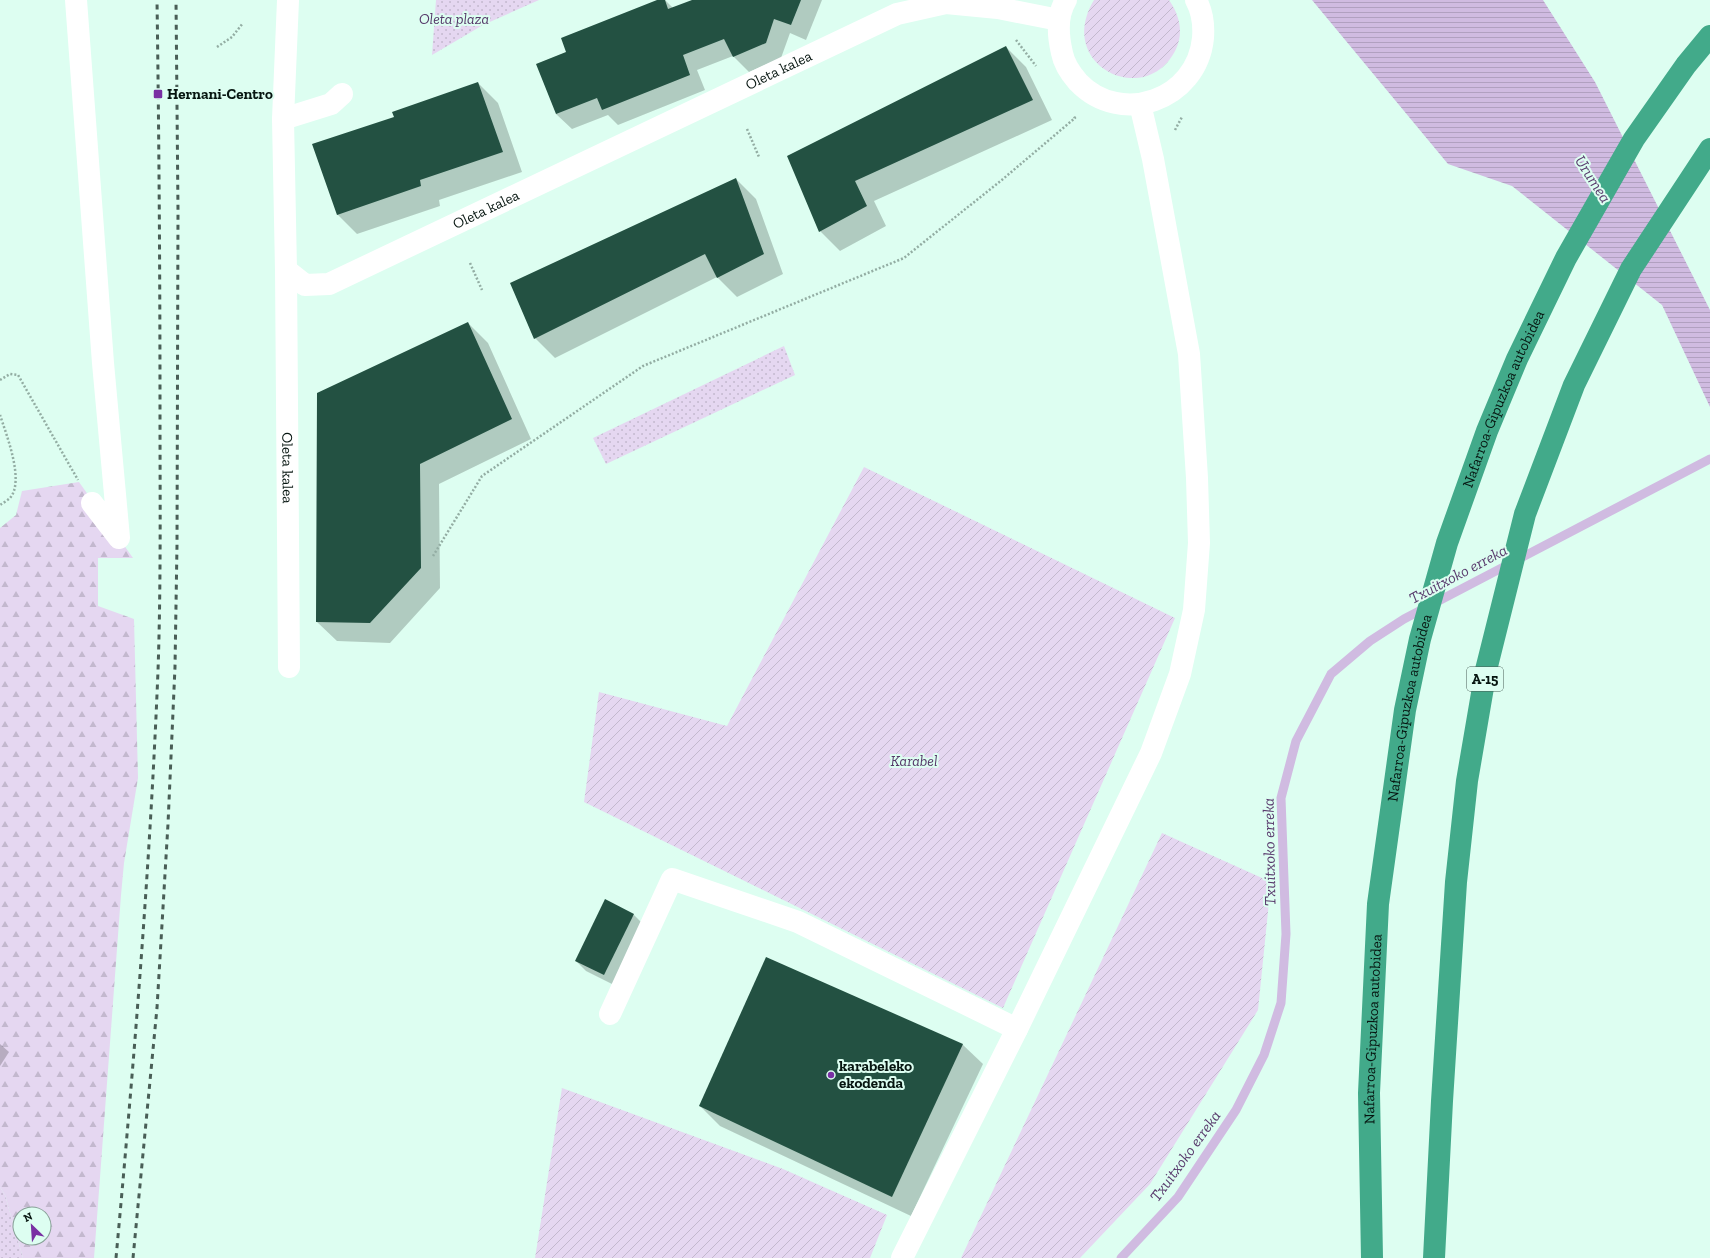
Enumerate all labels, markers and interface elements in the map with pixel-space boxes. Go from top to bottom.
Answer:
park label: Oleta plaza [419,10,489,28]
street label: Oleta kalea [742,47,815,94]
place label: Hernani-Centro [167,85,273,103]
marker: Hernani-Centro [152,88,164,100]
water label: Urumea [1571,152,1615,206]
street label: Oleta kalea [450,186,522,233]
street label: Nafarroa-Gipuzkoa autobidea [1458,307,1548,490]
street label: Oleta kalea [278,432,297,504]
water label: Txuitxoko erreka [1406,540,1510,608]
street label: Nafarroa-Gipuzkoa autobidea [1383,612,1436,803]
road number: A-15 [1467,667,1503,691]
park label: Karabel [890,752,938,770]
water label: Txuitxoko erreka [1259,798,1279,906]
street label: Nafarroa-Gipuzkoa autobidea [1360,934,1386,1124]
place label: karabeleko ekodenda [839,1057,912,1092]
marker: karabeleko ekodenda [826,1070,836,1080]
water label: Txuitxoko erreka [1146,1107,1224,1205]
north arrow [12,1206,52,1246]
text: N [21,1209,35,1225]

